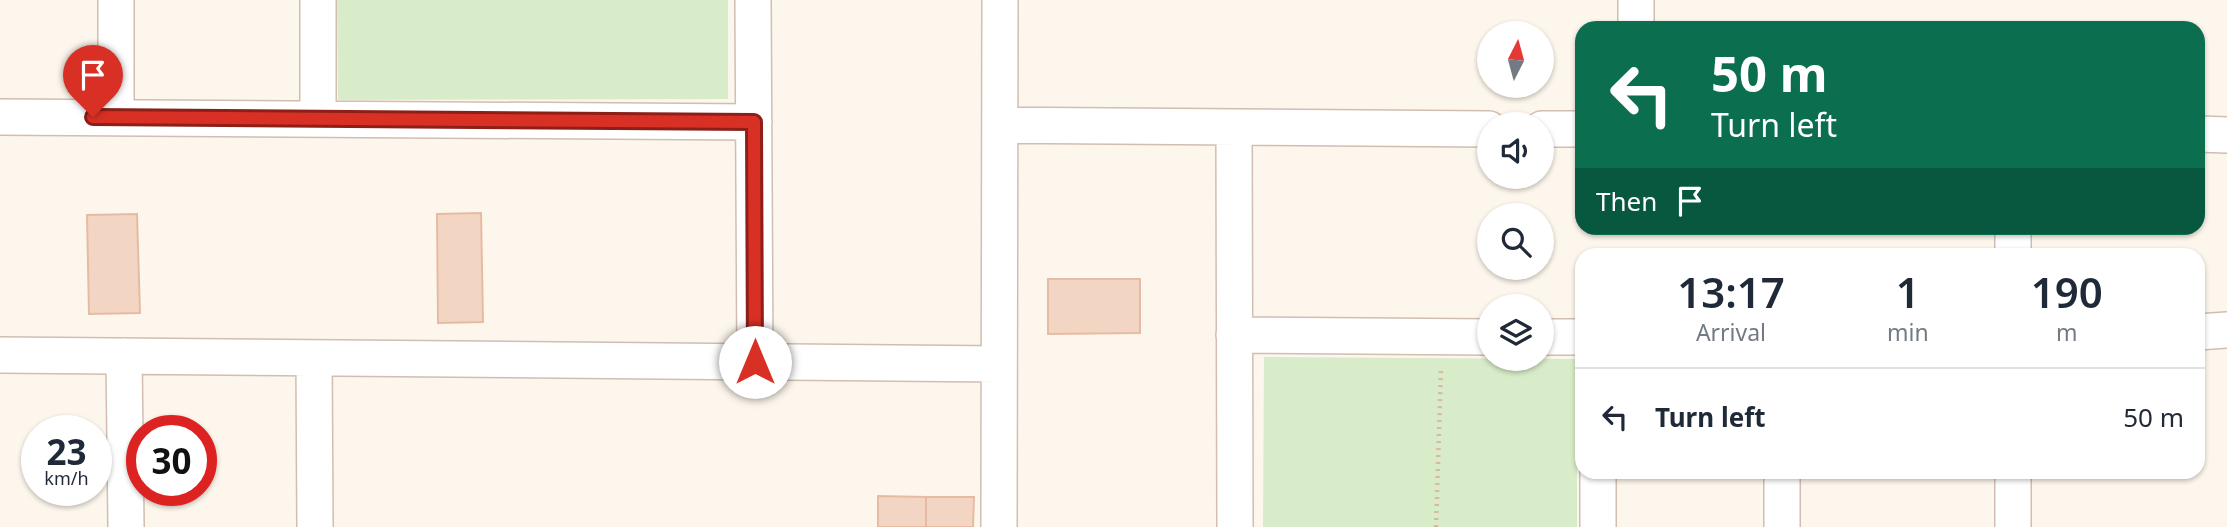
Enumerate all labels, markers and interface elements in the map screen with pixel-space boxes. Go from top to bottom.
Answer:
north arrow [1477,21,1554,98]
map controls [1477,21,1554,371]
text: 50 m [1711,40,1828,106]
pin [63,45,123,117]
icon: left [1596,49,1687,140]
icon: arrive [74,56,112,94]
text: Turn left [1711,103,1837,146]
button: sound [1477,112,1554,189]
icon: arrive [1671,182,1709,220]
text: Then [1596,183,1657,219]
button: search [1477,203,1554,280]
text: 13:17 [1677,263,1785,320]
text: 1 [1896,263,1920,320]
text: 190 [2031,263,2103,320]
button: layers [1477,294,1554,371]
text: Arrival [1696,316,1766,348]
text: min [1887,316,1929,348]
text: m [2056,316,2078,348]
position arrow [718,325,792,399]
icon: left [1596,398,1634,436]
text: Turn left [1655,399,1766,435]
text: 50 m [2123,399,2184,435]
speed limit sign: 30 [126,415,217,506]
text: 23 [46,428,87,475]
text: km/h [44,466,89,490]

